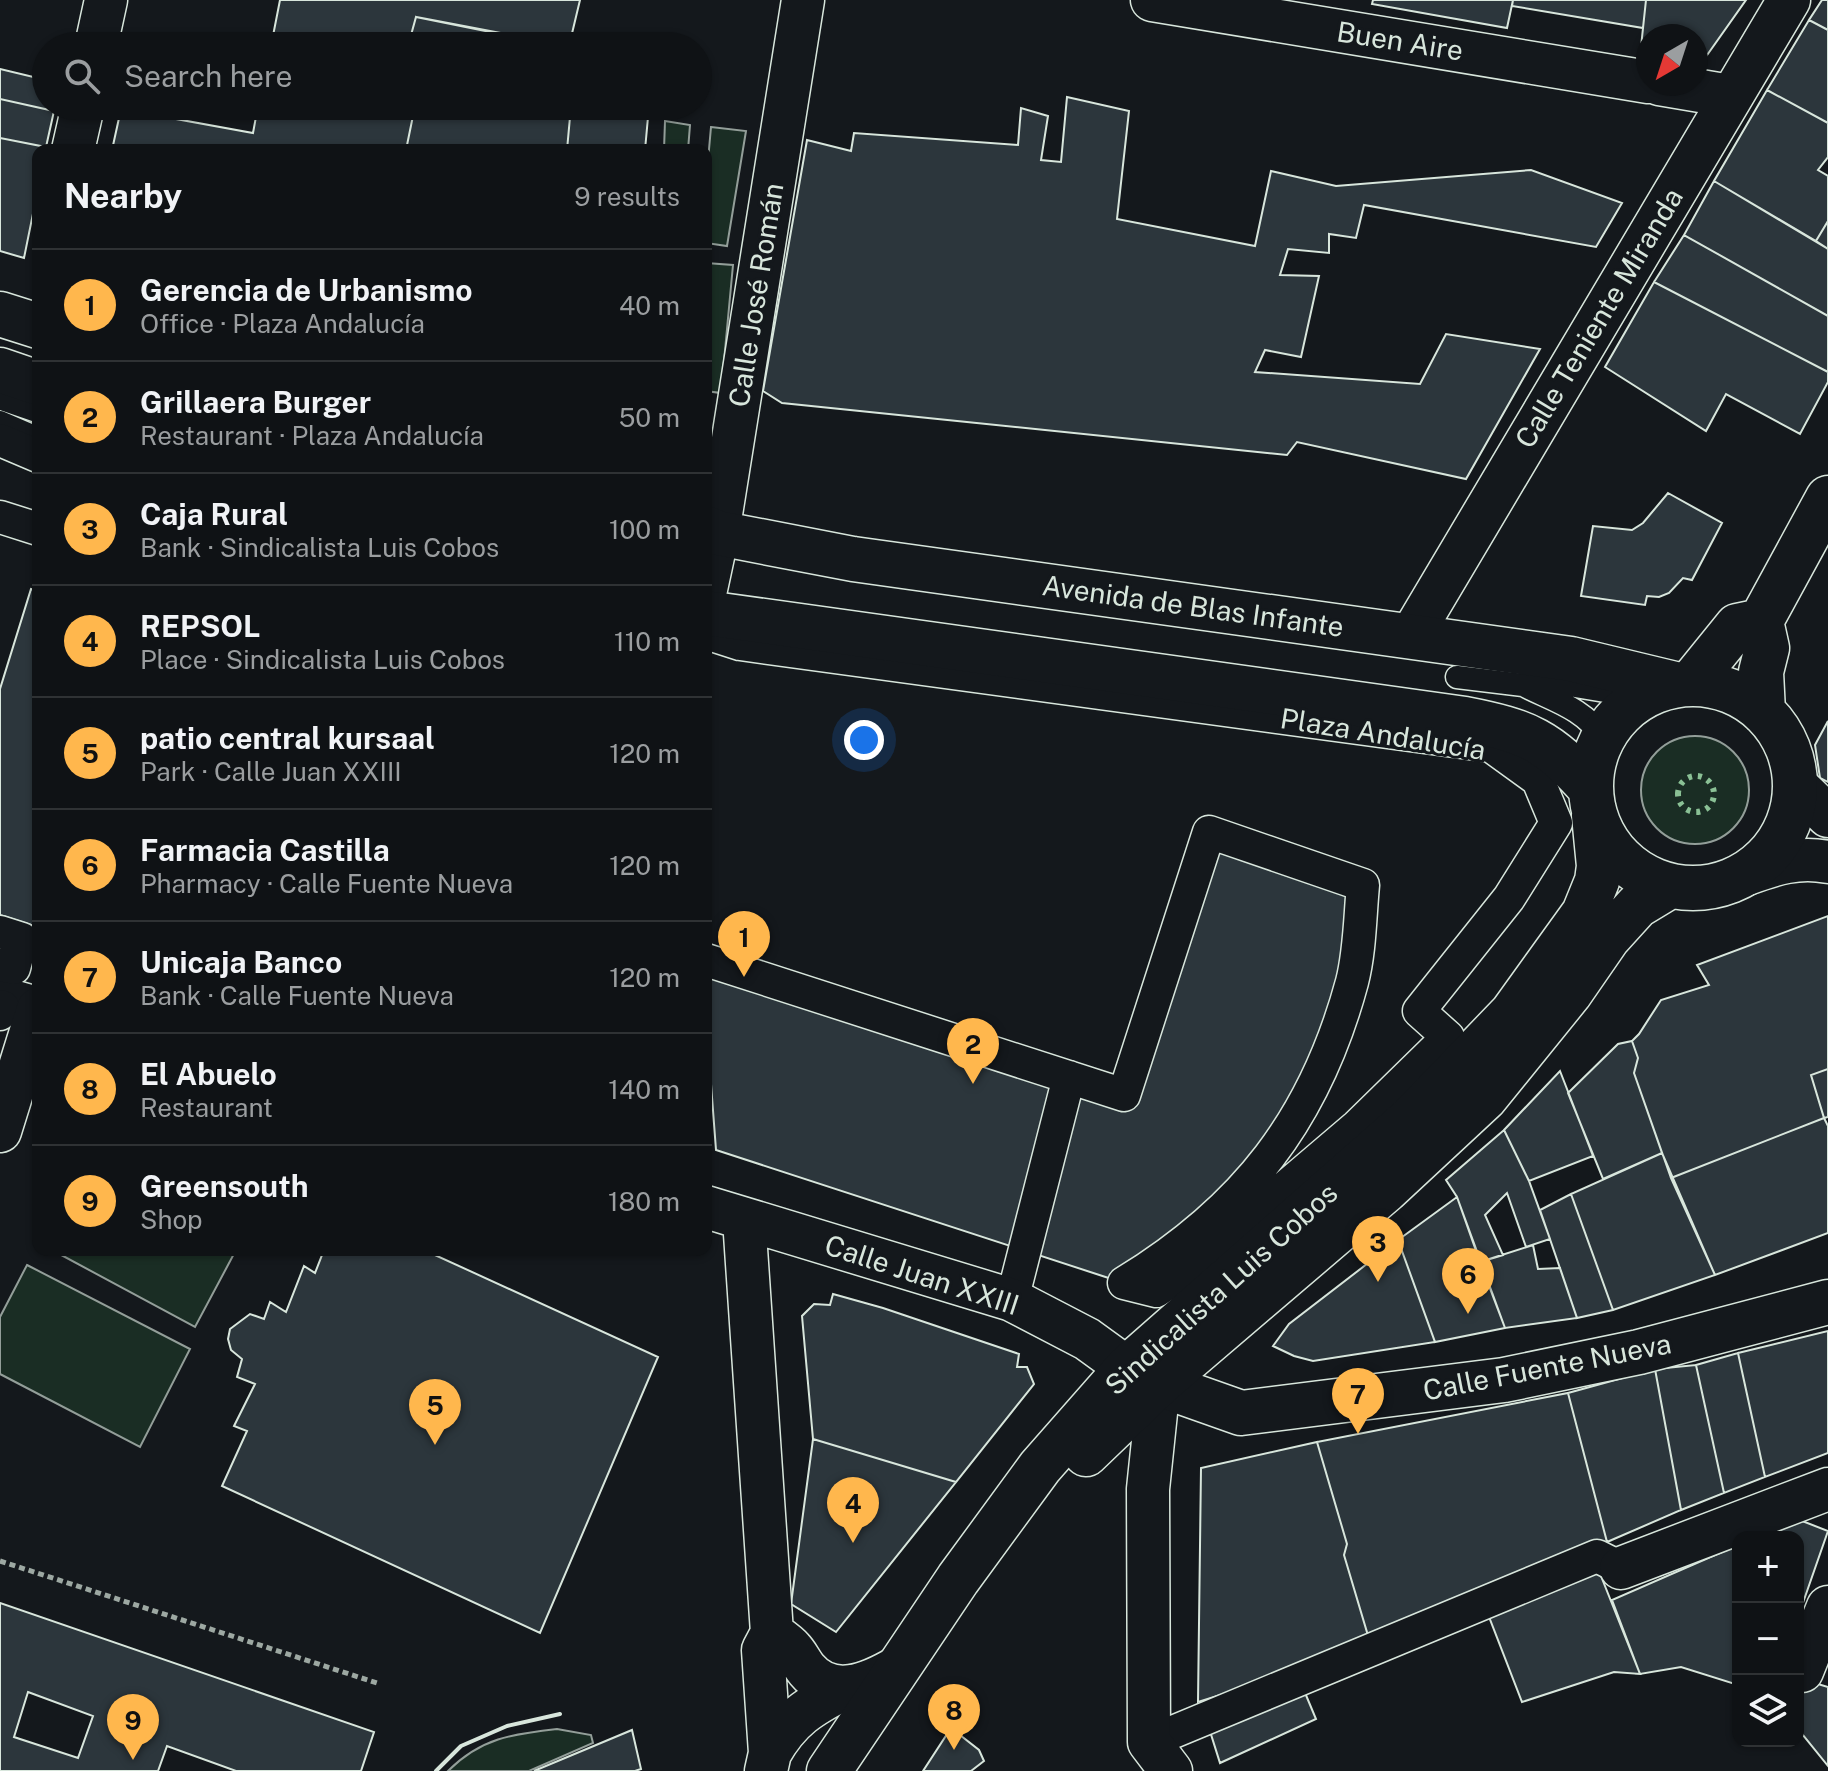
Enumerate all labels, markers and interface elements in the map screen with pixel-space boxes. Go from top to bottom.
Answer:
street label: Buen Aire [1335,14,1466,67]
north arrow [1636,24,1708,96]
search box [32,32,712,120]
icon: search [60,54,104,98]
text: Search here [124,58,292,94]
text: Nearby [64,176,182,216]
text: 9 results [574,181,680,212]
street label: Calle José Román [722,181,790,409]
street label: Calle Teniente Miranda [1508,182,1689,454]
text: Gerencia de Urbanismo [140,272,473,308]
text: 1 [84,290,96,321]
text: 40 m [619,290,680,321]
text: Office · Plaza Andalucía [140,308,425,339]
text: Grillaera Burger [140,384,371,420]
text: 2 [82,402,98,433]
text: 50 m [619,402,680,433]
text: Restaurant · Plaza Andalucía [140,420,484,451]
text: Caja Rural [140,496,288,532]
text: 3 [81,514,99,545]
text: 100 m [609,514,680,545]
text: Bank · Sindicalista Luis Cobos [140,532,499,563]
street label: Avenida de Blas Infante [1040,568,1346,643]
text: REPSOL [140,608,260,644]
text: 4 [81,626,99,657]
text: 110 m [614,626,680,657]
text: Place · Sindicalista Luis Cobos [140,644,505,675]
street label: Plaza Andalucía [1278,701,1488,766]
text: patio central kursaal [140,720,435,756]
your location [844,720,884,760]
text: 5 [81,738,99,769]
text: 120 m [609,738,680,769]
text: Park · Calle Juan XXIII [140,756,402,787]
text: Farmacia Castilla [140,832,390,868]
text: 6 [81,850,99,881]
text: 120 m [609,850,680,881]
text: Pharmacy · Calle Fuente Nueva [140,868,513,899]
pin: 1 [718,911,770,977]
text: Unicaja Banco [140,944,342,980]
text: 7 [82,962,98,993]
text: 120 m [609,962,680,993]
text: Bank · Calle Fuente Nueva [140,980,454,1011]
pin: 2 [947,1018,999,1084]
text: El Abuelo [140,1056,277,1092]
text: 8 [81,1074,99,1105]
text: 140 m [608,1074,680,1105]
text: Restaurant [140,1092,273,1123]
text: Greensouth [140,1168,308,1204]
street label: Sindicalista Luis Cobos [1098,1176,1343,1402]
text: 9 [81,1186,99,1217]
text: 180 m [608,1186,680,1217]
text: Shop [140,1204,203,1235]
pin: 3 [1352,1216,1404,1282]
street label: Calle Juan XXIII [821,1228,1023,1321]
pin: 6 [1442,1248,1494,1314]
street label: Calle Fuente Nueva [1420,1326,1674,1407]
pin: 7 [1332,1368,1384,1434]
pin: 5 [409,1379,461,1445]
pin: 4 [827,1477,879,1543]
map controls [1732,1531,1804,1747]
button: + [1732,1531,1804,1603]
button: − [1732,1603,1804,1675]
button: layers [1732,1675,1804,1747]
pin: 8 [928,1684,980,1750]
pin: 9 [107,1694,159,1760]

